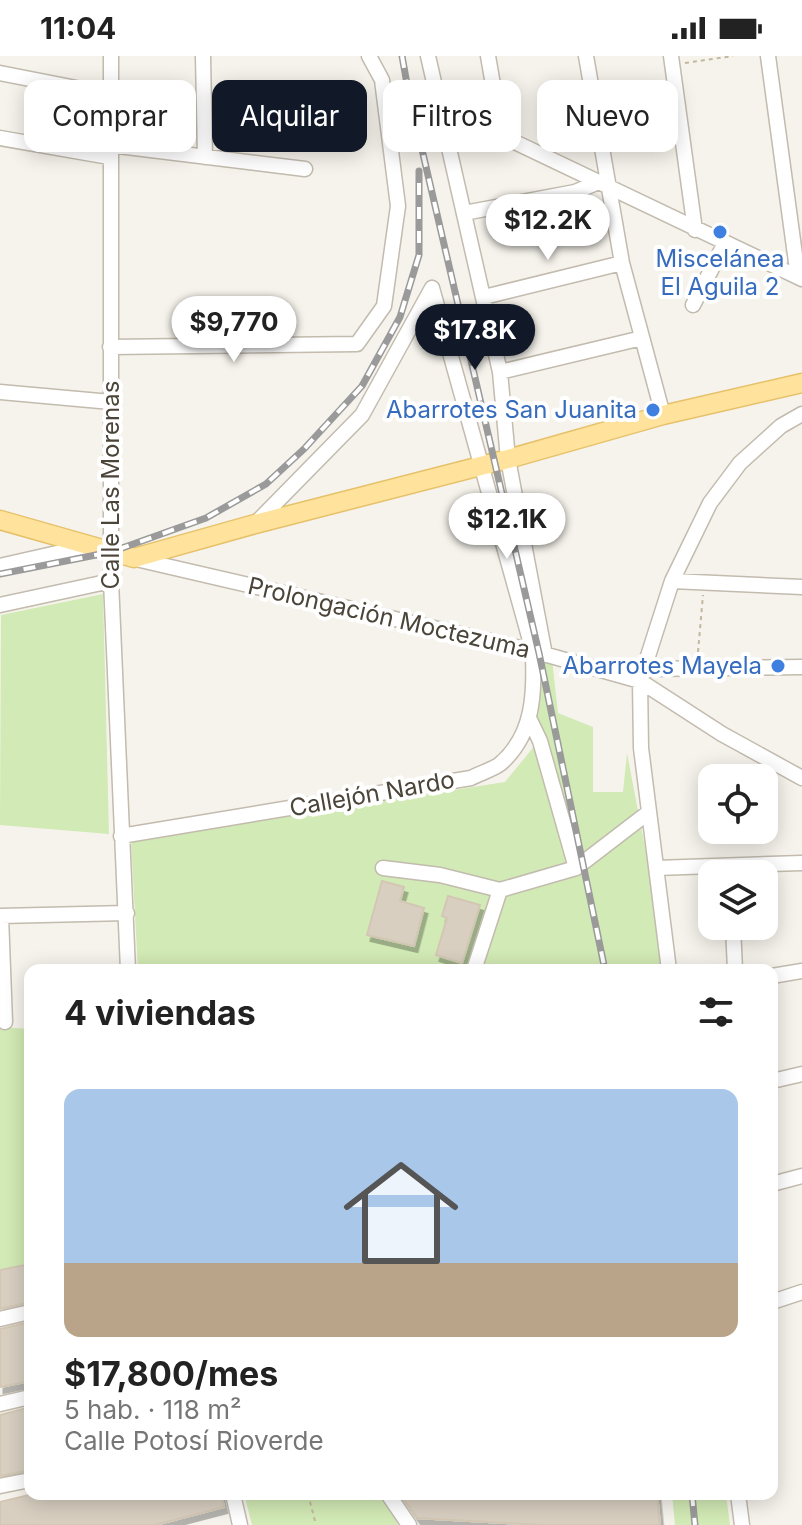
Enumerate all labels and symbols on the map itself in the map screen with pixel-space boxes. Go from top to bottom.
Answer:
pin: $12.2K [483,194,613,262]
marker: Miscelánea El Aguila 2 [711,223,729,241]
place label: Miscelánea El Aguila 2 [655,244,785,301]
pin: $9,770 [169,296,299,364]
pin: $17.8K [410,304,540,372]
street label: Calle Las Morenas [96,381,125,589]
place label: Abarrotes San Juanita [386,395,637,424]
marker: Abarrotes San Juanita [644,401,662,419]
pin: $12.1K [442,493,572,561]
street label: Prolongación Moctezuma [245,571,533,664]
place label: Abarrotes Mayela [562,651,762,680]
marker: Abarrotes Mayela [769,657,787,675]
street label: Callejón Nardo [287,765,457,822]

